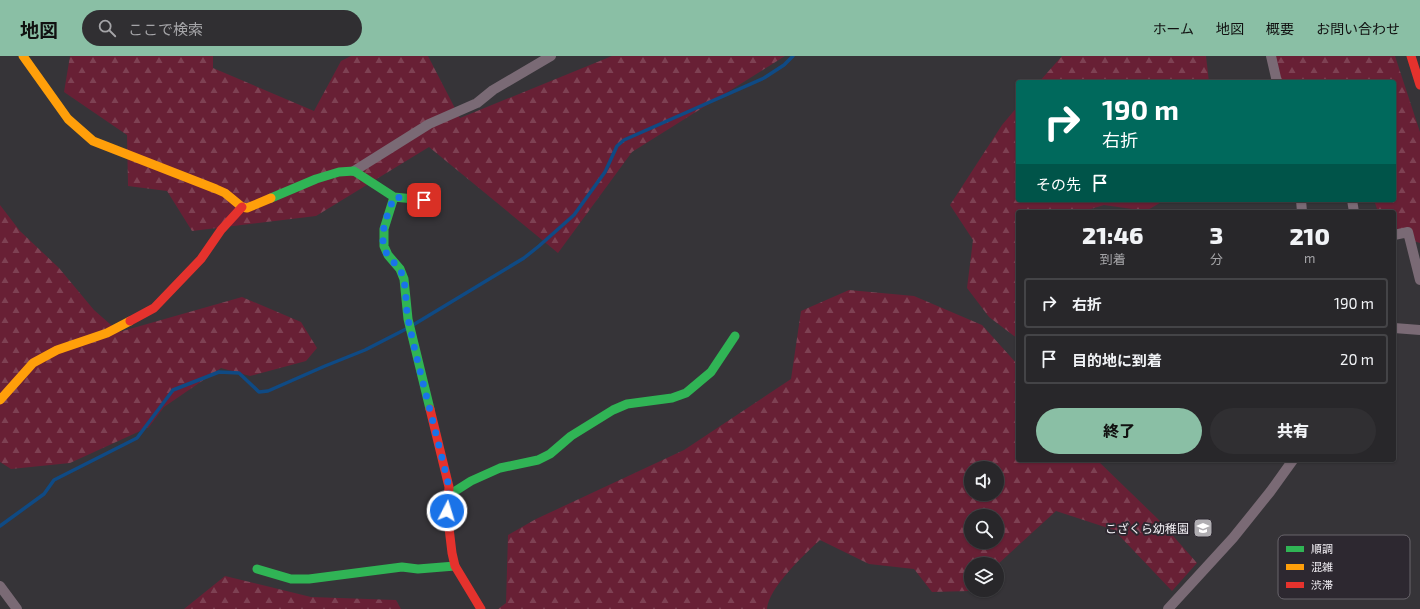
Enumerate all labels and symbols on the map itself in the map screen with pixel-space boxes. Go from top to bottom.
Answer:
pin [407,183,441,217]
position arrow [426,490,468,532]
school or university icon: こざくら幼稚園 [1192,517,1214,539]
place label: こざくら幼稚園 [1105,521,1189,535]
legend [1278,535,1410,599]
text: 順調 [1311,542,1333,555]
text: 混雑 [1311,560,1333,573]
text: 渋滞 [1311,578,1333,591]

